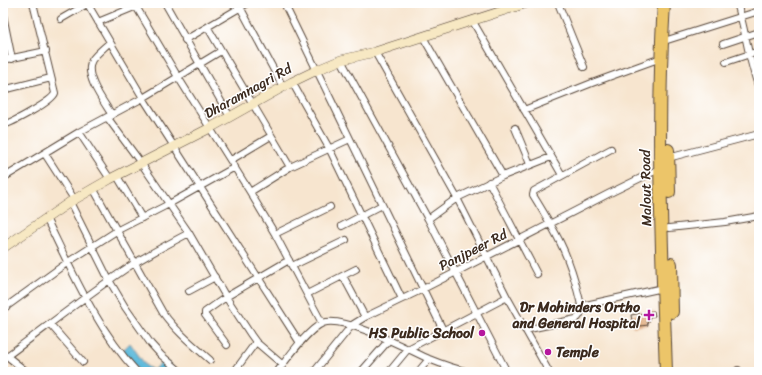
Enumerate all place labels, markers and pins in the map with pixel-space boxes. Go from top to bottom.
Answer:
place label: Dr Mohinders Ortho and General Hospital [512,295,641,336]
marker: Dr Mohinders Ortho and General Hospital [643,309,655,321]
place label: HS Public School [368,321,475,346]
marker: HS Public School [477,328,487,338]
place label: Temple [556,340,600,365]
marker: Temple [543,347,553,357]

